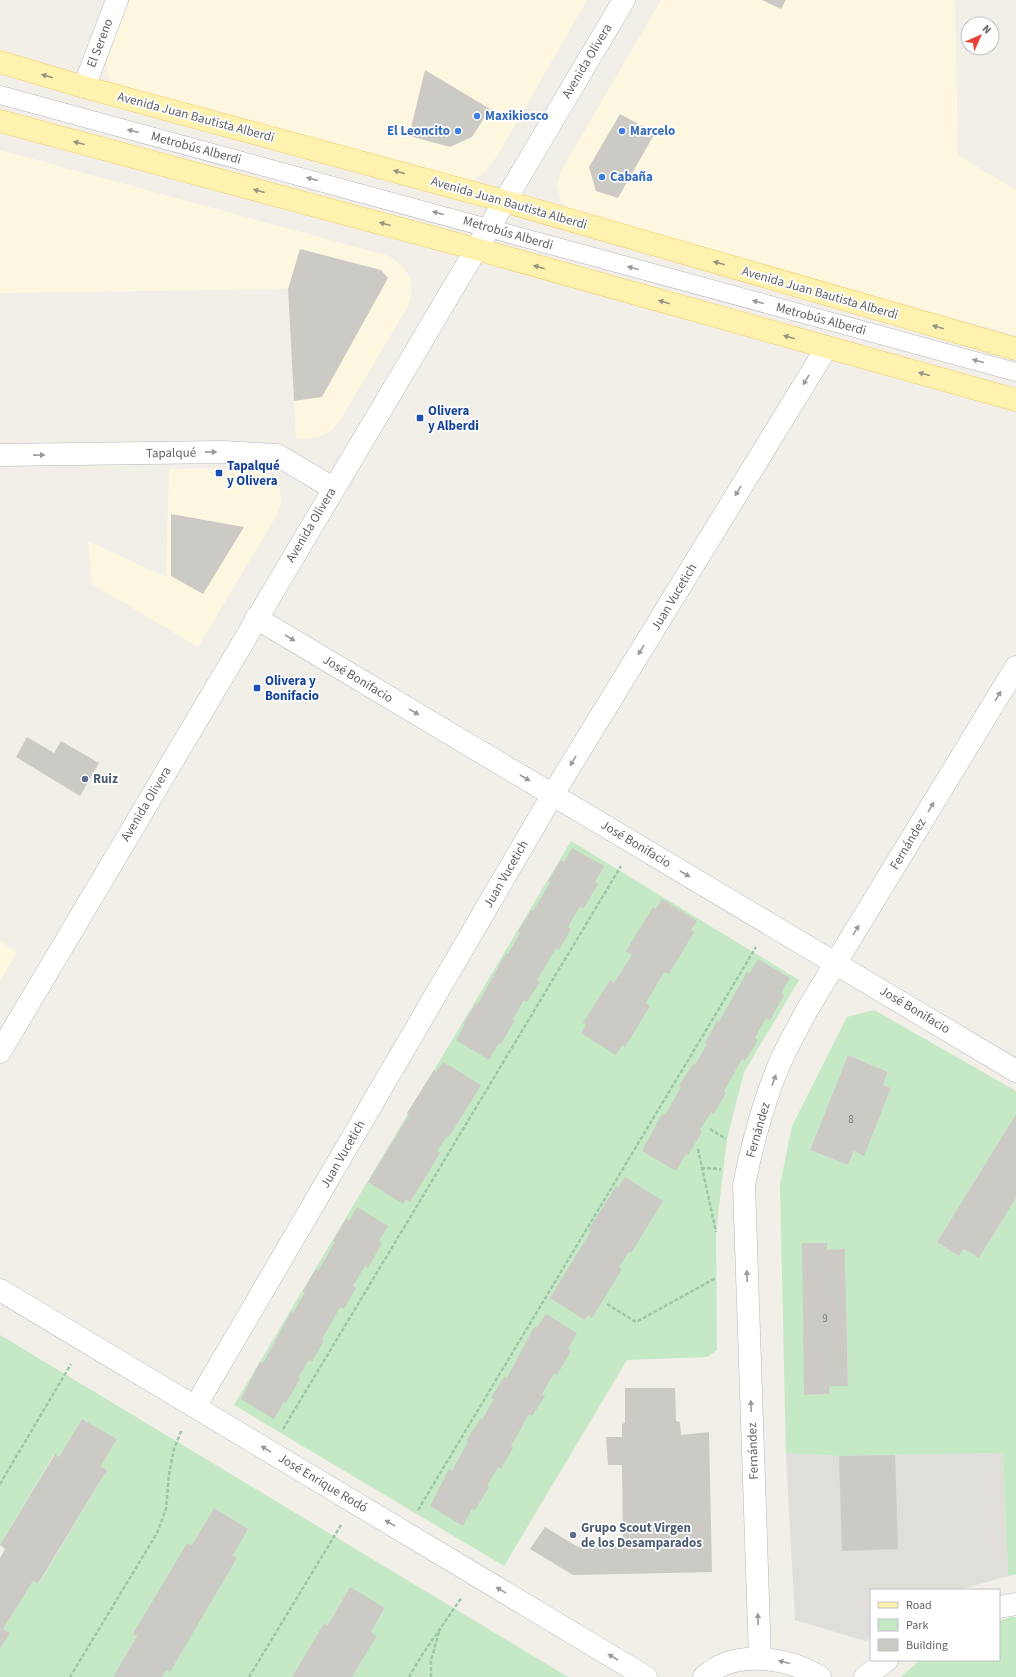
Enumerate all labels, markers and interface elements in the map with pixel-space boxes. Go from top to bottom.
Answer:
street label: El Sereno [82,16,118,70]
north arrow [960,16,1000,56]
street label: Avenida Olivera [558,20,616,102]
text: N [979,21,995,37]
one-way arrow [40,72,53,78]
street label: Avenida Juan Bautista Alberdi [116,87,276,147]
place label: Maxikiosco [485,107,549,125]
marker: Maxikiosco [472,111,482,121]
place label: El Leoncito [387,122,450,140]
place label: Marcelo [630,122,675,140]
marker: El Leoncito [453,126,463,136]
marker: Marcelo [617,126,627,136]
one-way arrow [127,127,139,133]
street label: Metrobús Alberdi [149,127,243,169]
one-way arrow [73,139,86,145]
place label: Cabaña [610,168,653,186]
one-way arrow [393,169,405,175]
street label: Avenida Juan Bautista Alberdi [429,172,589,234]
marker: Cabaña [597,172,607,182]
one-way arrow [306,176,318,182]
one-way arrow [253,188,265,194]
one-way arrow [432,210,444,216]
street label: Metrobús Alberdi [461,212,555,254]
one-way arrow [378,221,391,227]
one-way arrow [713,260,725,266]
street label: Avenida Juan Bautista Alberdi [740,262,900,324]
one-way arrow [532,263,545,269]
one-way arrow [627,264,639,270]
one-way arrow [658,298,670,304]
one-way arrow [752,298,765,304]
street label: Metrobús Alberdi [774,298,868,340]
one-way arrow [932,324,944,330]
one-way arrow [783,333,795,339]
one-way arrow [972,358,985,364]
one-way arrow [918,371,930,377]
one-way arrow [803,374,810,386]
place label: Olivera y Alberdi [428,402,479,435]
marker: Olivera y Alberdi [415,413,425,423]
street label: Tapalqué [146,444,196,462]
one-way arrow [205,449,218,455]
one-way arrow [33,452,46,458]
place label: Tapalqué y Olivera [227,457,280,490]
marker: Tapalqué y Olivera [214,468,224,478]
street label: Avenida Olivera [282,484,340,566]
one-way arrow [735,485,742,497]
street label: Juan Vucetich [647,560,701,634]
one-way arrow [284,635,296,642]
one-way arrow [638,644,645,656]
street label: José Bonifacio [320,651,396,707]
place label: Olivera y Bonifacio [265,672,319,705]
marker: Olivera y Bonifacio [252,683,262,693]
one-way arrow [995,690,1002,702]
one-way arrow [408,708,420,715]
one-way arrow [570,755,577,767]
street label: Avenida Olivera [117,763,175,845]
place label: Ruiz [93,770,118,788]
marker: Ruiz [80,774,90,784]
one-way arrow [519,775,531,782]
one-way arrow [927,802,935,812]
street label: Fernández [886,814,931,873]
street label: José Bonifacio [598,816,674,872]
street label: Juan Vucetich [479,837,533,911]
one-way arrow [679,870,691,877]
one-way arrow [853,924,860,936]
street label: José Bonifacio [877,982,953,1038]
one-way arrow [771,1074,777,1086]
street label: Fernández [741,1100,775,1160]
house number: 8 [848,1112,854,1127]
street label: Juan Vucetich [316,1117,370,1191]
one-way arrow [744,1269,750,1282]
house number: 9 [822,1311,828,1326]
one-way arrow [748,1400,755,1412]
street label: Fernández [743,1422,763,1480]
one-way arrow [260,1446,272,1453]
street label: José Enrique Rodó [275,1449,371,1517]
place label: Grupo Scout Virgen de los Desamparados [581,1519,702,1552]
one-way arrow [384,1520,396,1527]
marker: Grupo Scout Virgen de los Desamparados [568,1530,578,1540]
one-way arrow [495,1587,507,1594]
legend [870,1589,1000,1661]
text: Road [906,1597,932,1614]
one-way arrow [755,1613,762,1625]
text: Park [906,1617,928,1634]
text: Building [906,1637,948,1654]
one-way arrow [608,1653,618,1661]
one-way arrow [777,1659,790,1665]

